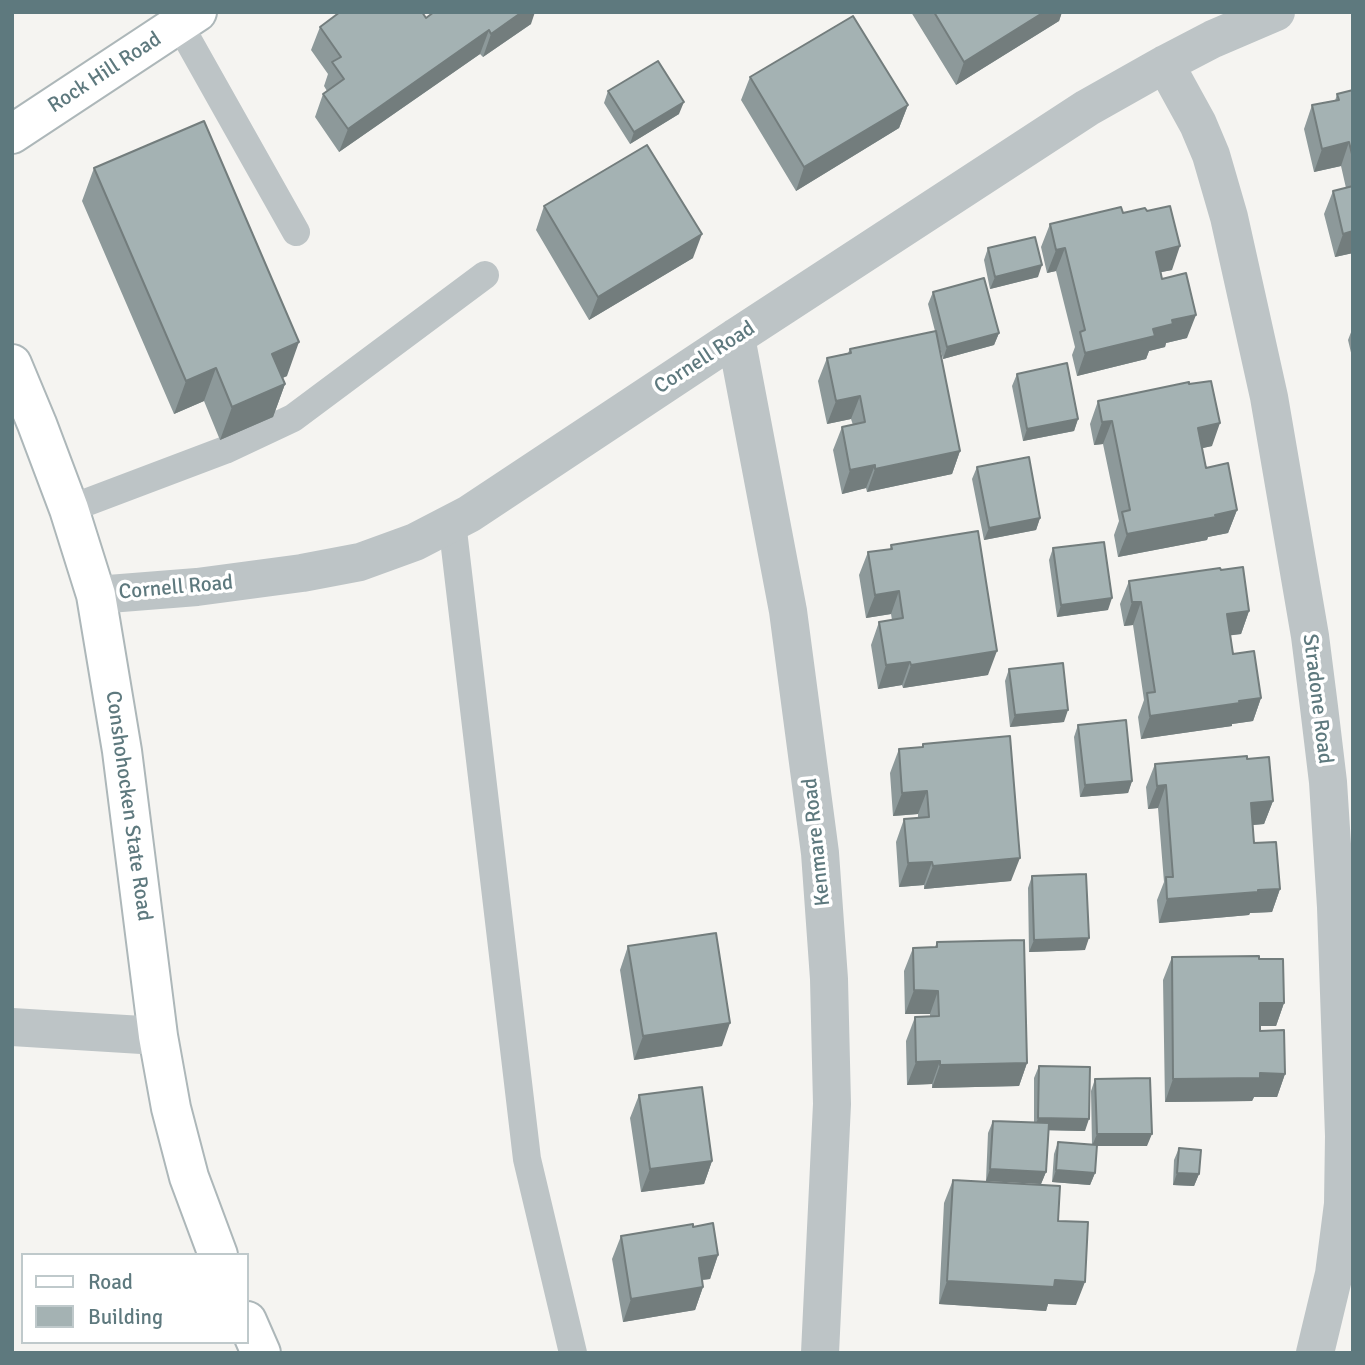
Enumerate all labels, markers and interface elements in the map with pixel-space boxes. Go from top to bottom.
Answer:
street label: Rock Hill Road [44,27,166,119]
street label: Cornell Road [650,316,760,400]
street label: Cornell Road [118,570,234,606]
street label: Stradone Road [1297,633,1337,765]
street label: Conshohocken State Road [99,689,157,923]
street label: Kenmare Road [798,777,836,907]
legend [21,1253,248,1344]
text: Road [88,1269,133,1295]
text: Building [88,1304,163,1330]

